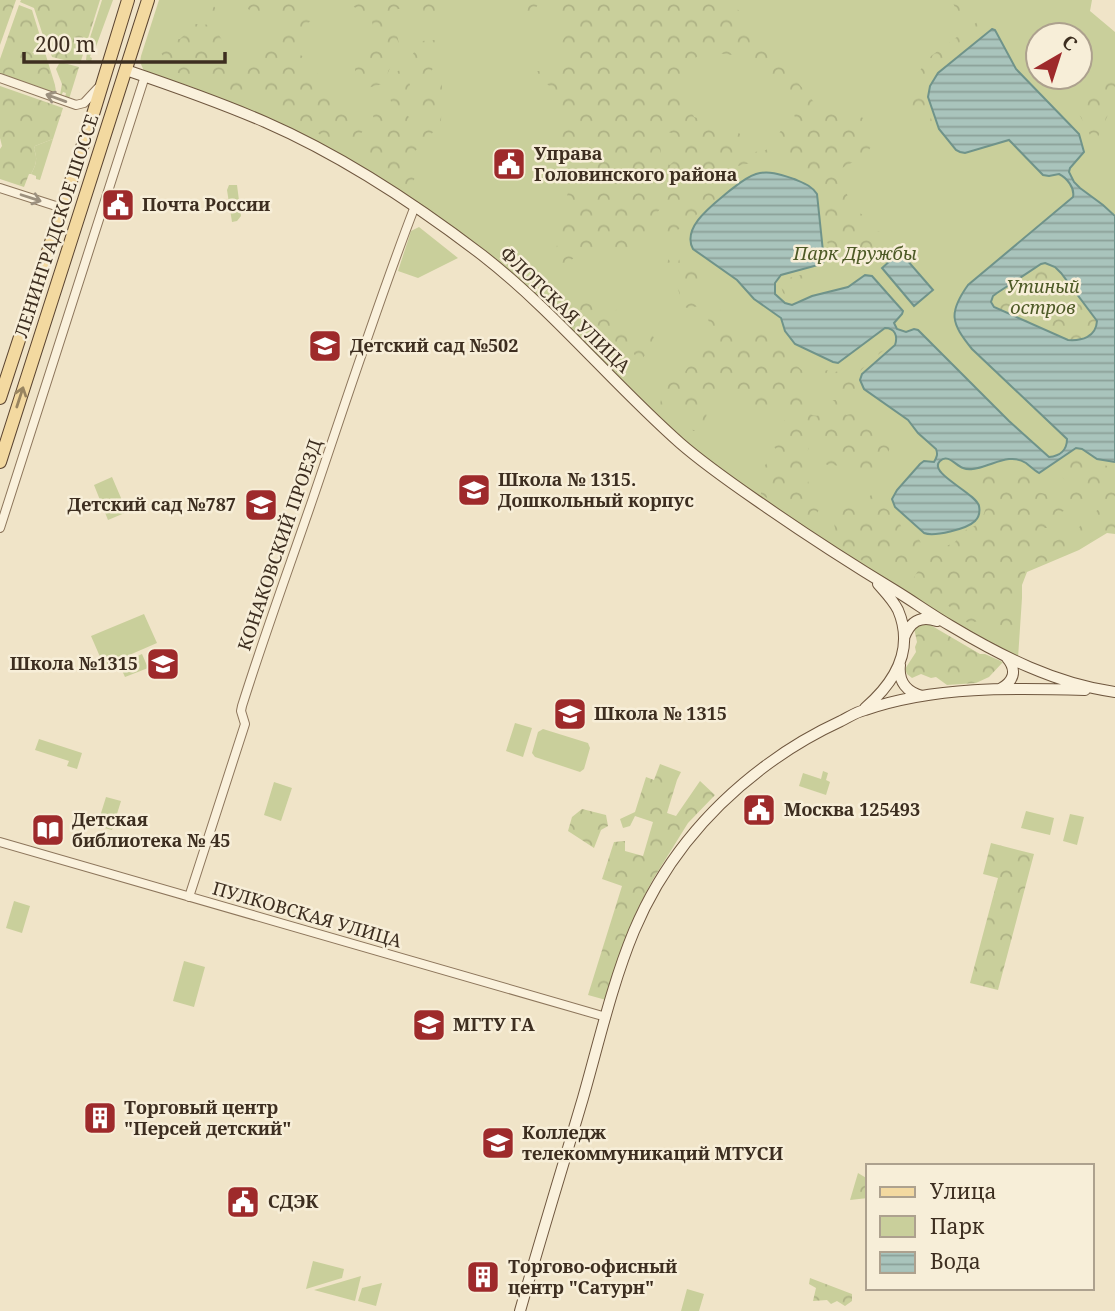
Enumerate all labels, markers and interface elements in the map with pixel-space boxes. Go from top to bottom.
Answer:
scale bar [24,21,226,65]
north arrow [1024,21,1094,91]
text: С [1057,29,1083,57]
text: 200 m [35,30,96,58]
one-way arrow [46,91,68,104]
street label: ЛЕНИНГРАДСКОЕ ШОССЕ [8,111,104,341]
place label: Управа Головинского района [534,141,738,186]
public building icon: Управа Головинского района [490,145,528,183]
public building icon: Почта России [99,186,137,224]
one-way arrow [20,192,42,205]
place label: Почта России [142,192,270,216]
street label: ФЛОТСКАЯ УЛИЦА [495,241,636,378]
park label: Парк Дружбы [792,241,917,265]
park label: Утиный остров [1006,274,1080,319]
school or university icon: Детский сад №502 [306,327,344,365]
place label: Детский сад №502 [350,333,518,357]
one-way arrow [15,386,28,408]
street label: КОНАКОВСКИЙ ПРОЕЗД [232,436,327,654]
place label: Школа № 1315. Дошкольный корпус [498,467,694,512]
school or university icon: Школа № 1315. Дошкольный корпус [455,471,493,509]
school or university icon: Детский сад №787 [242,486,280,524]
place label: Детский сад №787 [68,492,236,516]
school or university icon: Школа №1315 [144,645,182,683]
place label: Школа №1315 [10,651,138,675]
school or university icon: Школа № 1315 [551,695,589,733]
place label: Школа № 1315 [594,701,727,725]
public building icon: Москва 125493 [740,791,778,829]
place label: Москва 125493 [784,797,920,821]
place label: Детская библиотека № 45 [72,807,231,852]
library icon: Детская библиотека № 45 [29,811,67,849]
street label: ПУЛКОВСКАЯ УЛИЦА [210,875,405,953]
school or university icon: МГТУ ГА [410,1006,448,1044]
place label: МГТУ ГА [453,1012,535,1036]
place label: Торговый центр "Персей детский" [124,1095,291,1140]
building icon: Торговый центр "Персей детский" [81,1099,119,1137]
place label: Колледж телекоммуникаций МТУСИ [522,1120,784,1165]
school or university icon: Колледж телекоммуникаций МТУСИ [479,1124,517,1162]
legend [866,1164,1094,1290]
text: Улица [930,1177,997,1205]
public building icon: СДЭК [224,1183,262,1221]
place label: СДЭК [268,1189,319,1213]
text: Парк [930,1212,985,1240]
text: Вода [930,1247,981,1275]
place label: Торгово-офисный центр "Сатурн" [508,1254,677,1299]
building icon: Торгово-офисный центр "Сатурн" [464,1258,502,1296]

